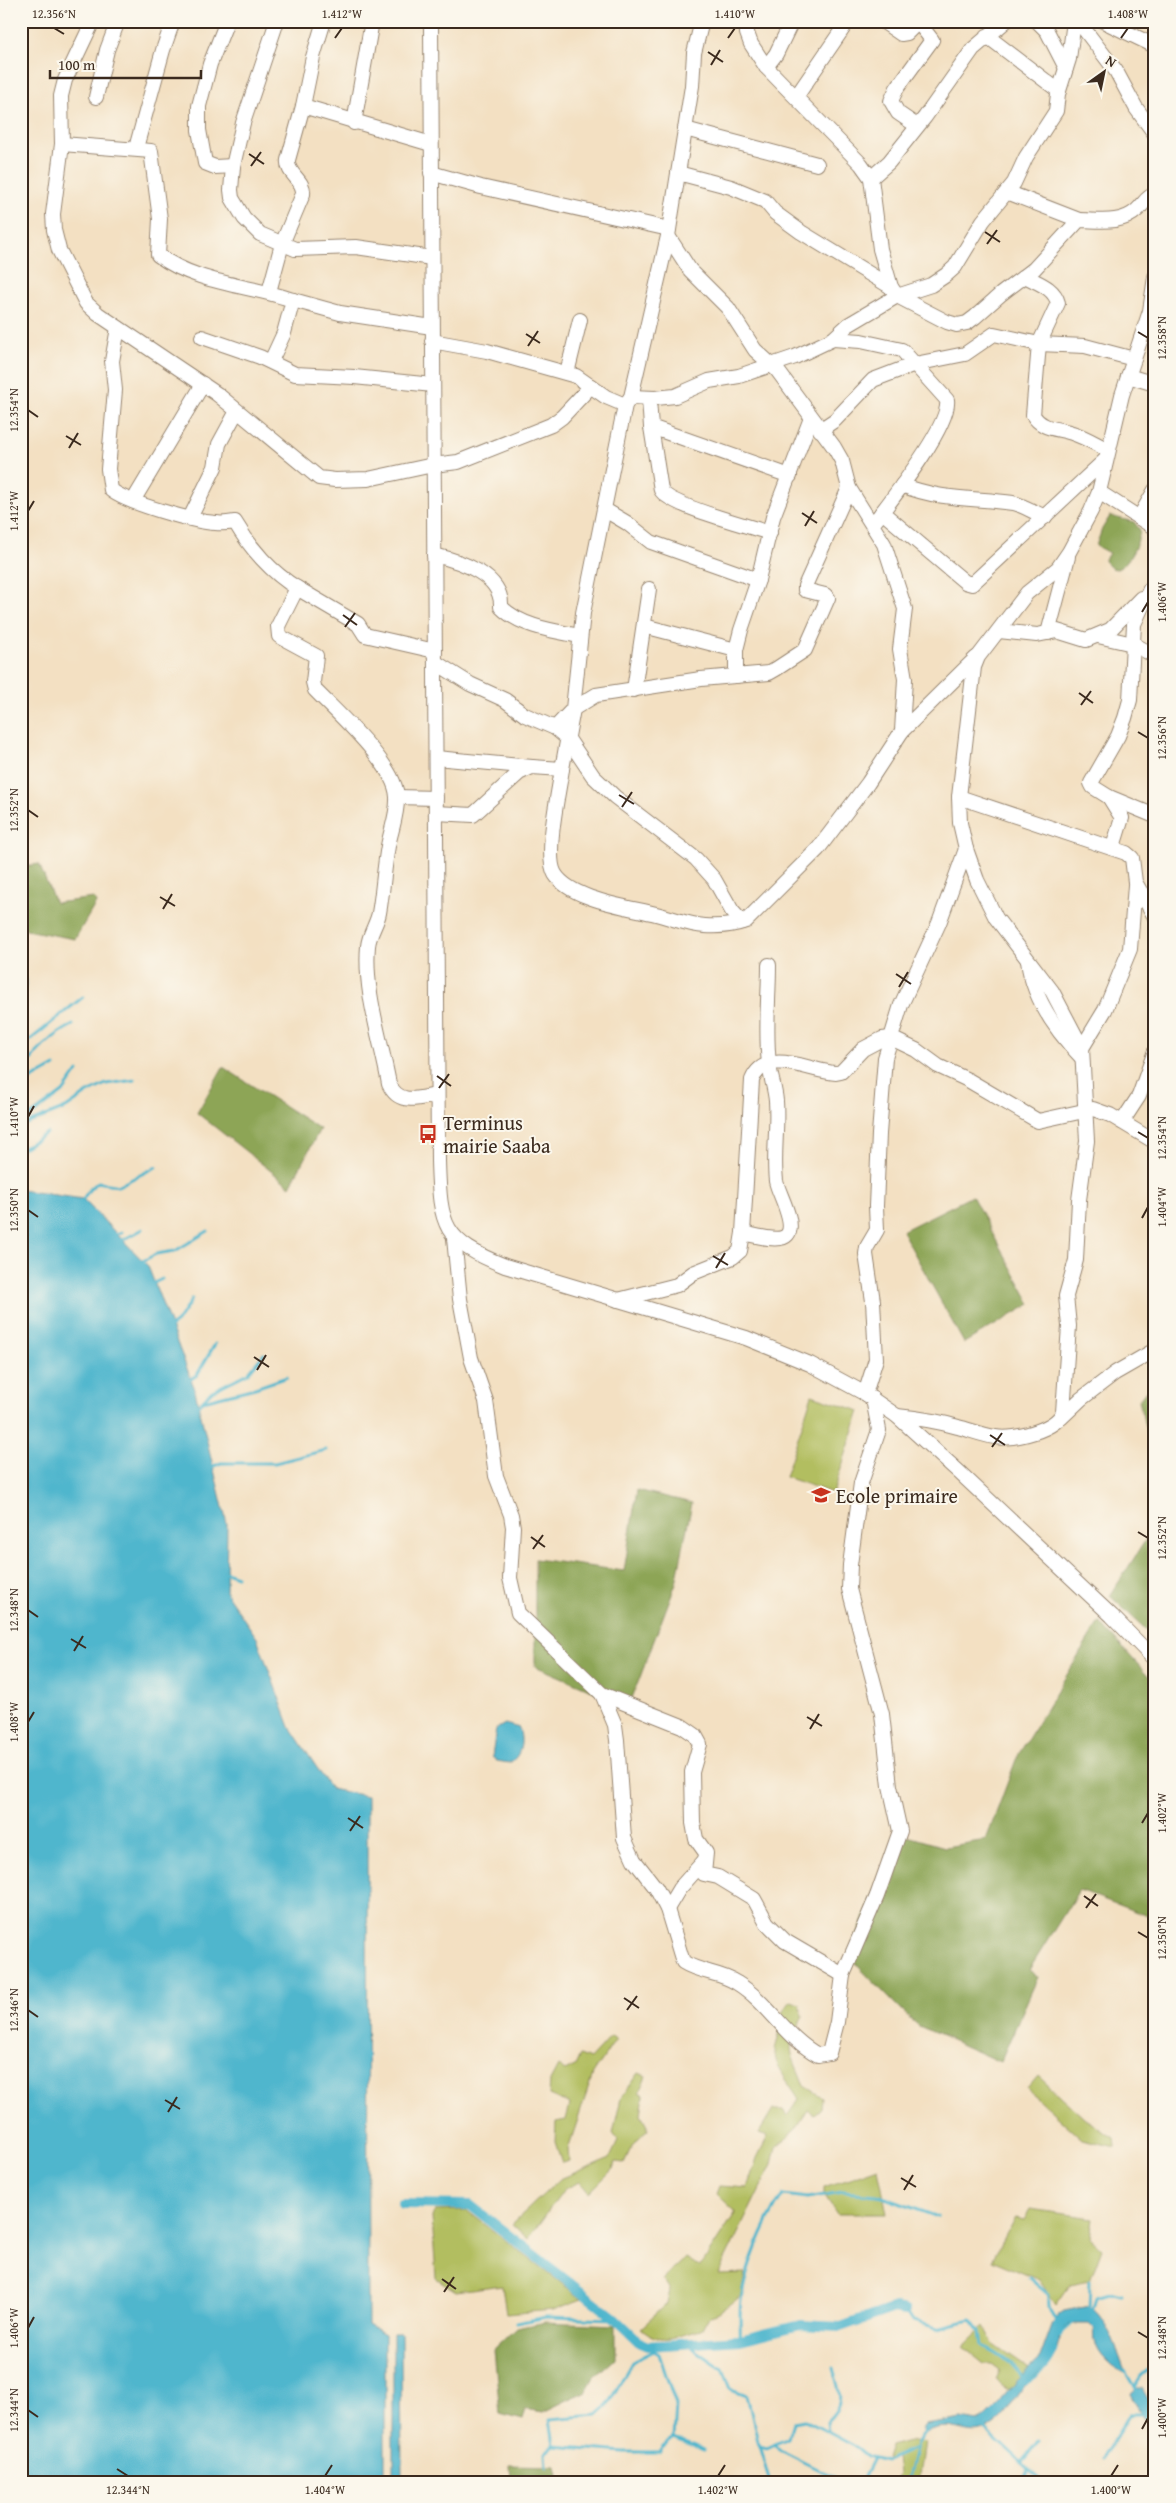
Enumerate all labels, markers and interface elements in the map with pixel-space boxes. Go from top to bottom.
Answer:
text: 12.356°N [32,5,76,22]
text: 1.412°W [322,5,363,22]
text: 1.410°W [715,5,756,22]
text: 1.408°W [1108,5,1149,22]
scale bar [50,48,201,80]
north arrow [1078,48,1128,98]
text: N [1102,50,1121,72]
text: 100 m [58,54,96,75]
text: 12.358°N [1153,316,1170,360]
text: 12.354°N [5,388,22,432]
text: 1.412°W [5,490,22,531]
text: 1.406°W [1153,581,1170,622]
text: 12.356°N [1153,716,1170,760]
text: 12.352°N [5,788,22,832]
text: 1.410°W [5,1096,22,1137]
place label: Terminus mairie Saaba [443,1108,551,1160]
text: 12.354°N [1153,1116,1170,1160]
bus stop icon: Terminus mairie Saaba [417,1123,439,1145]
text: 1.404°W [1153,1186,1170,1227]
text: 12.350°N [5,1188,22,1232]
place label: Ecole primaire [836,1481,958,1510]
school or university icon: Ecole primaire [810,1484,832,1506]
text: 12.352°N [1153,1516,1170,1560]
text: 12.348°N [5,1588,22,1632]
text: 1.408°W [5,1701,22,1742]
text: 1.402°W [1153,1792,1170,1833]
text: 12.350°N [1153,1916,1170,1960]
text: 12.346°N [5,1988,22,2032]
text: 1.406°W [5,2307,22,2348]
text: 12.348°N [1153,2316,1170,2360]
text: 12.344°N [5,2388,22,2432]
text: 1.400°W [1153,2397,1170,2438]
text: 12.344°N [106,2481,150,2498]
text: 1.404°W [305,2481,346,2498]
text: 1.402°W [698,2481,739,2498]
text: 1.400°W [1091,2481,1132,2498]

